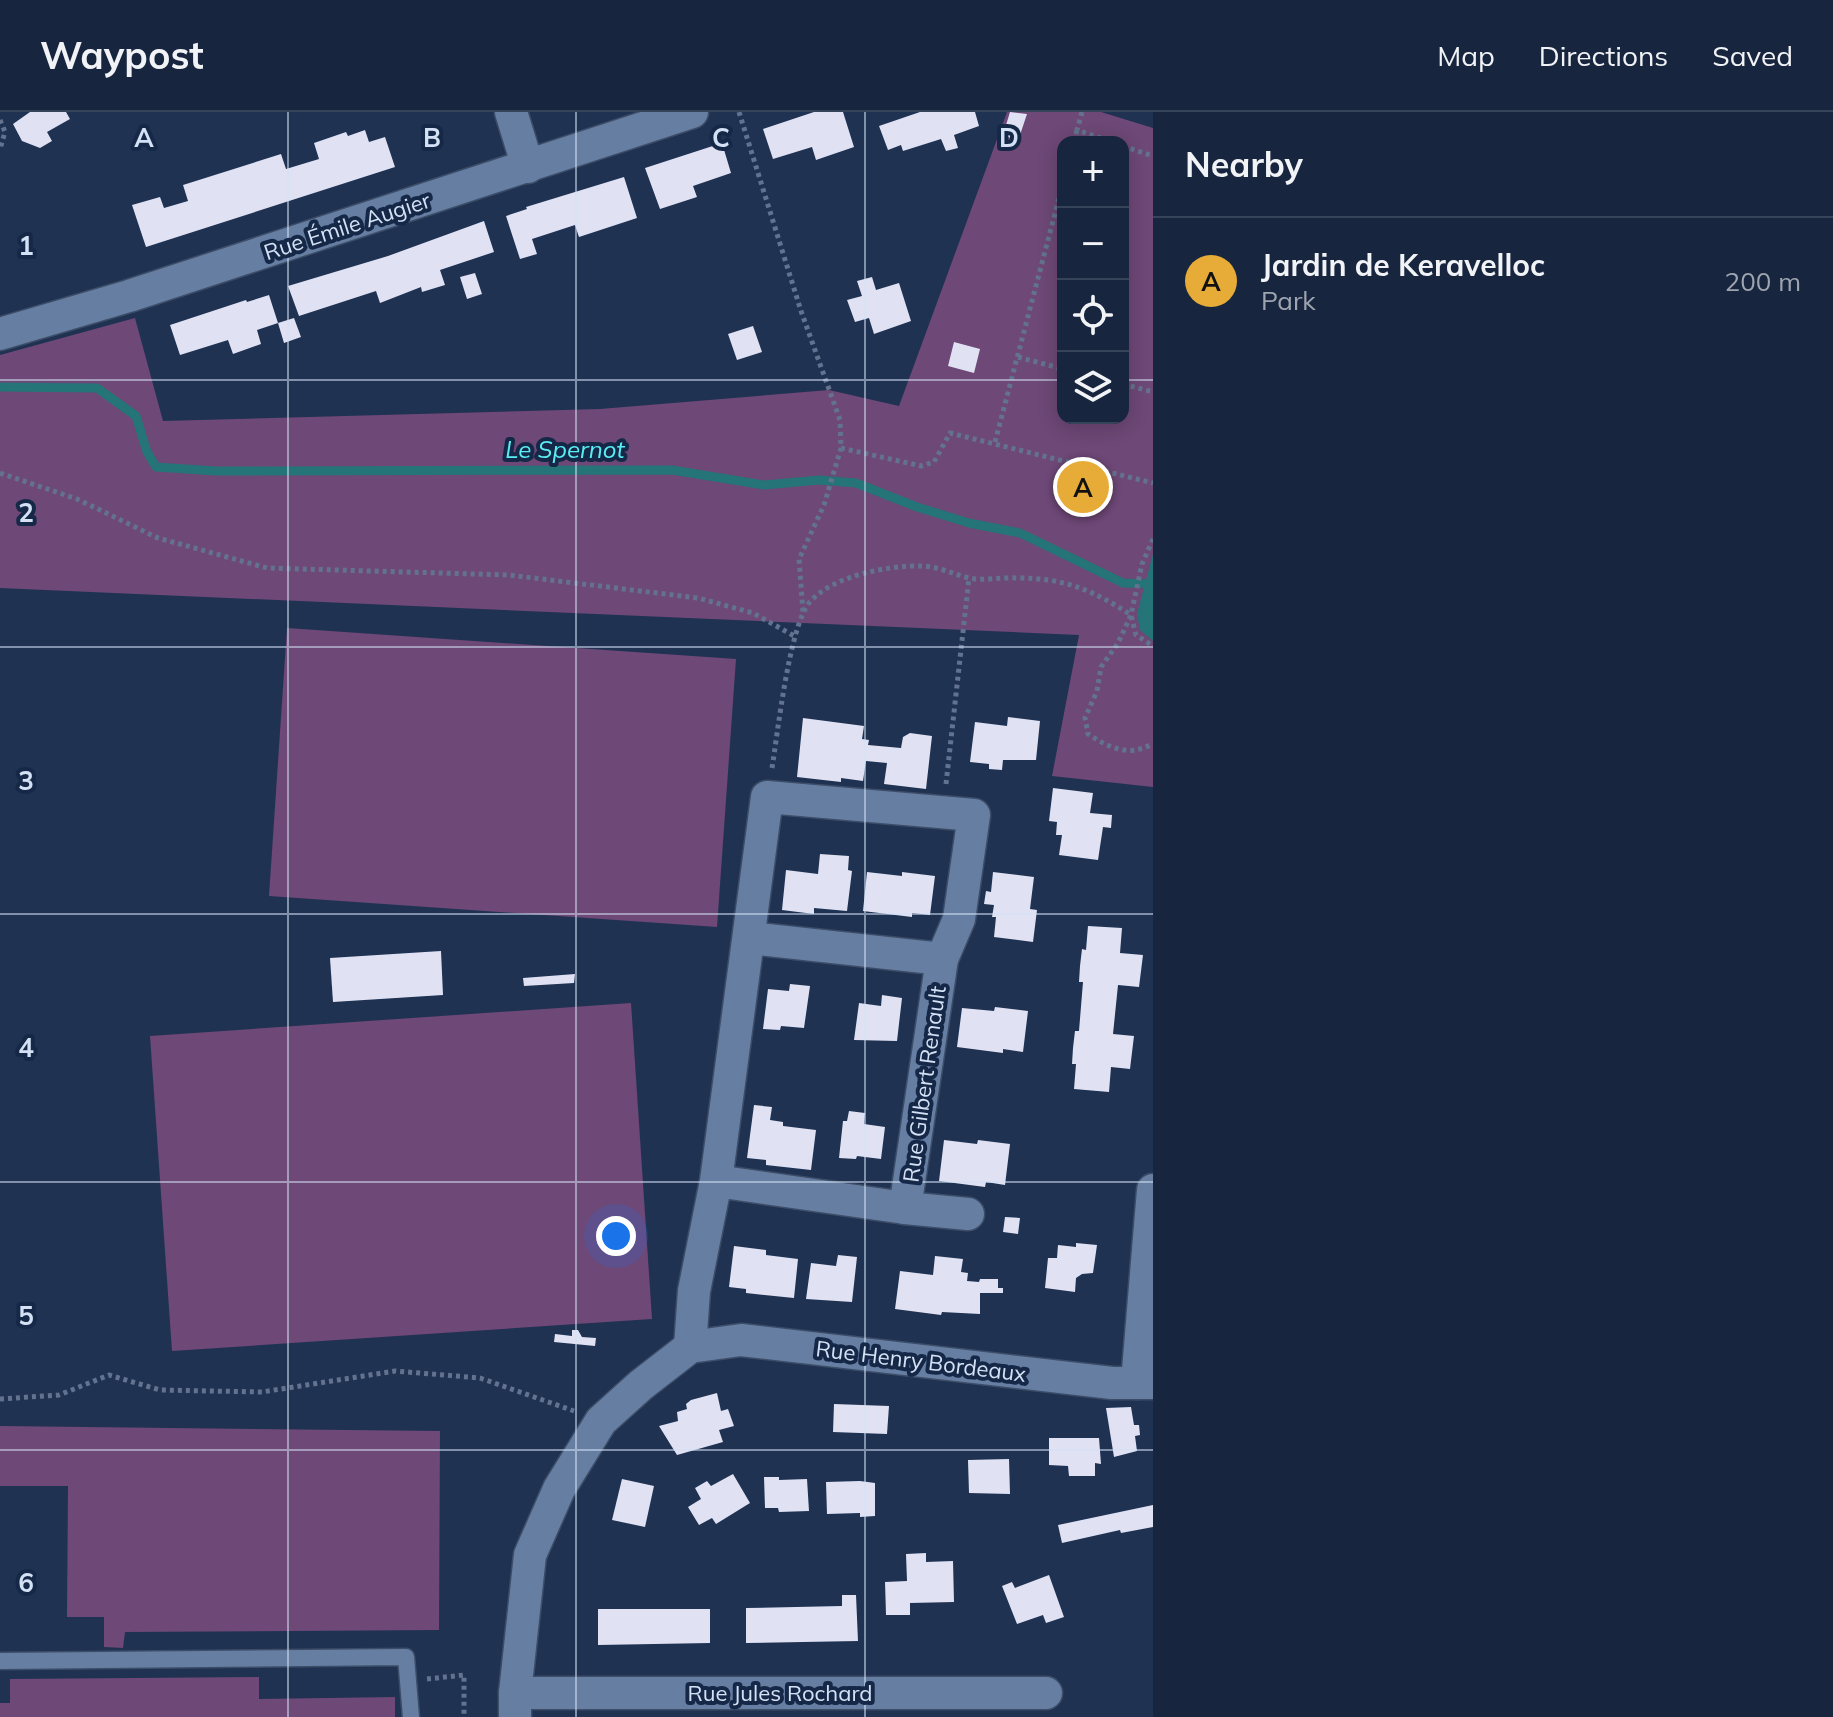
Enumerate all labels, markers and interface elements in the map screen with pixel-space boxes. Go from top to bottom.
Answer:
text: Waypost [40,31,204,79]
text: Map [1437,38,1495,73]
text: Directions [1539,38,1668,73]
text: Saved [1712,38,1793,73]
text: A [134,121,154,154]
text: B [423,121,441,154]
text: C [712,121,730,154]
text: D [999,121,1019,154]
map controls [1057,136,1129,424]
button: + [1057,136,1129,208]
text: Nearby [1185,143,1303,186]
street label: Rue Émile Augier [260,186,434,266]
button: − [1057,208,1129,280]
text: 1 [18,229,34,262]
text: Jardin de Keravelloc [1261,246,1545,284]
text: A [1201,265,1221,298]
text: 200 m [1725,265,1801,298]
button: locate [1057,280,1129,352]
text: Park [1261,284,1316,317]
button: layers [1057,352,1129,424]
water label: Le Spernot [505,434,625,464]
pin: A [1057,457,1109,517]
text: 2 [18,496,34,529]
text: 3 [18,764,34,797]
street label: Rue Gilbert Renault [896,984,952,1184]
text: 4 [18,1031,34,1064]
your location [596,1216,636,1256]
text: 5 [18,1299,34,1332]
street label: Rue Henry Bordeaux [814,1334,1028,1388]
text: 6 [18,1566,34,1599]
street label: Rue Jules Rochard [688,1679,872,1707]

